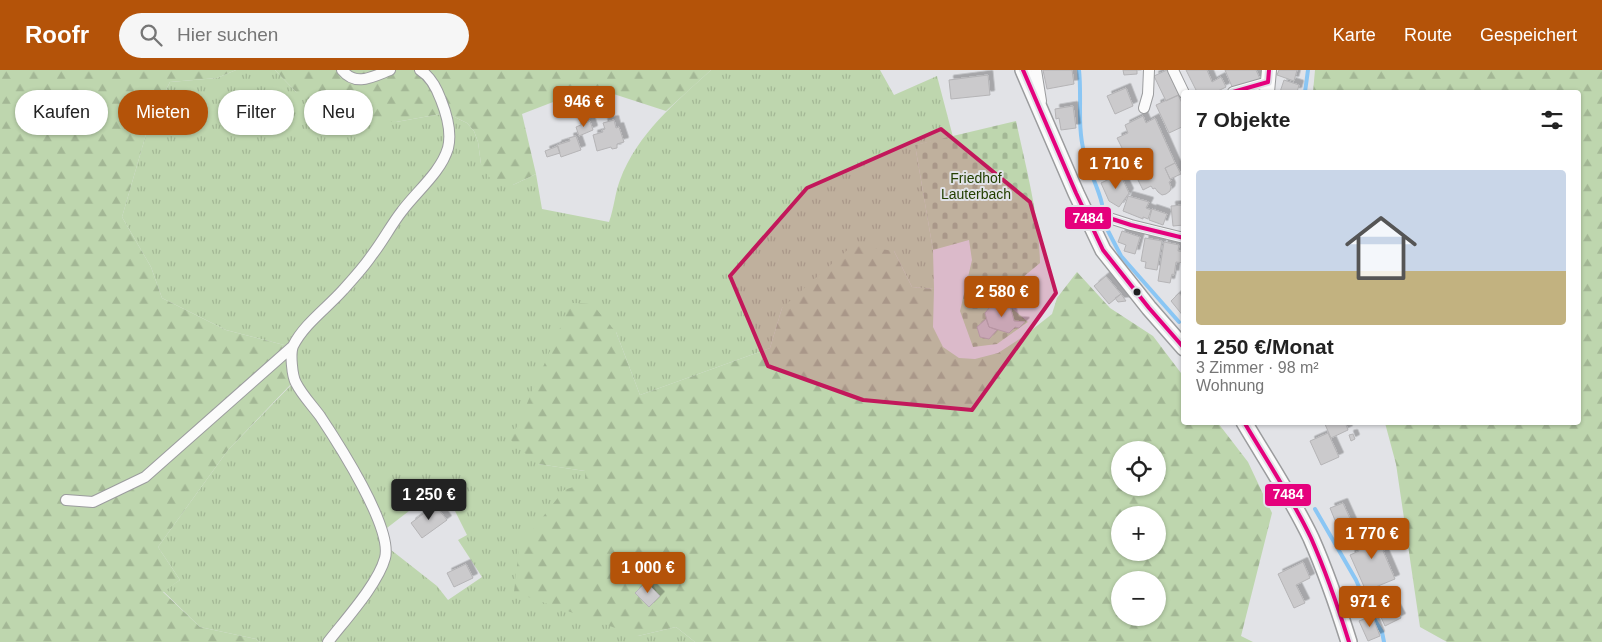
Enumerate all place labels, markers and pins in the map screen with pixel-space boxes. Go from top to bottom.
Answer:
pin: 946 € [549,85,619,128]
pin: 1 710 € [1070,148,1162,190]
pin: 2 580 € [956,276,1048,318]
unlabelled marker [1132,287,1142,297]
pin: 1 250 € [383,478,475,521]
pin: 1 770 € [1326,518,1418,560]
pin: 1 000 € [602,552,694,594]
pin: 971 € [1335,586,1405,628]

